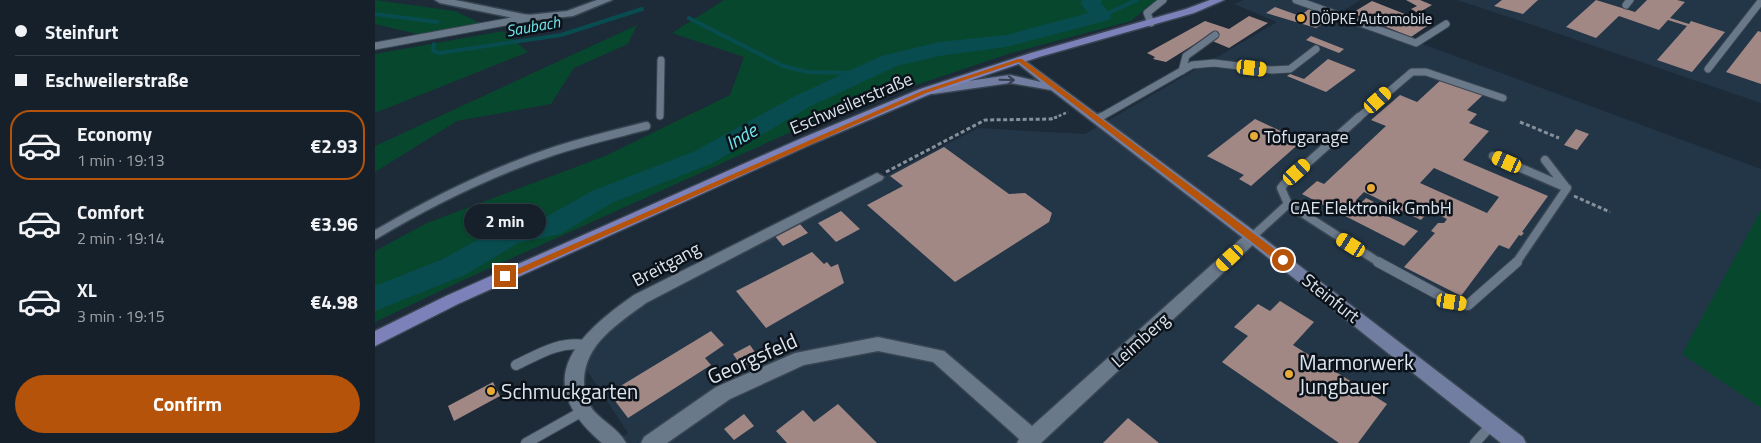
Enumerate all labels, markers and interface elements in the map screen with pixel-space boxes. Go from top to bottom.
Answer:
place label: DÖPKE Automobile [1311,7,1432,30]
water label: Saubach [504,9,563,43]
marker: DÖPKE Automobile [1295,12,1307,24]
text: Steinfurt [45,17,119,46]
car [1236,59,1267,77]
text: Eschweilerstraße [45,65,189,94]
street label: Eschweilerstraße [785,65,917,141]
one-way arrow [998,75,1014,85]
car [1361,84,1394,116]
water label: Inde [720,115,763,157]
text: Economy [77,119,152,148]
icon: car [17,123,62,168]
place label: Tofugarage [1264,123,1349,150]
marker: Tofugarage [1248,130,1260,142]
text: €2.93 [311,131,358,160]
text: 1 min · 19:13 [77,148,165,172]
car [1490,149,1523,175]
car [1280,156,1313,188]
marker: CAE Elektronik GmbH [1365,182,1377,194]
place label: CAE Elektronik GmbH [1290,194,1452,221]
text: Comfort [77,197,144,226]
icon: car [17,201,62,246]
callout: 2 min [464,204,546,238]
text: €3.96 [311,209,358,238]
text: 2 min [486,209,524,233]
text: 2 min · 19:14 [77,226,165,250]
car [1334,231,1367,259]
street label: Breitgang [627,235,705,293]
car [1213,242,1246,274]
route start [1272,249,1294,271]
route end [494,265,516,287]
street label: Steinfurt [1296,267,1366,330]
text: XL [77,275,97,304]
icon: car [17,279,62,324]
text: €4.98 [311,287,358,316]
car [1436,292,1467,312]
text: 3 min · 19:15 [77,304,165,328]
street label: Leimberg [1105,306,1175,374]
street label: Georgsfeld [702,324,802,392]
place label: Marmorwerk Jungbauer [1299,346,1414,402]
marker: Marmorwerk Jungbauer [1283,368,1295,380]
button: Confirm [15,375,360,433]
place label: Schmuckgarten [501,375,638,407]
marker: Schmuckgarten [485,385,497,397]

